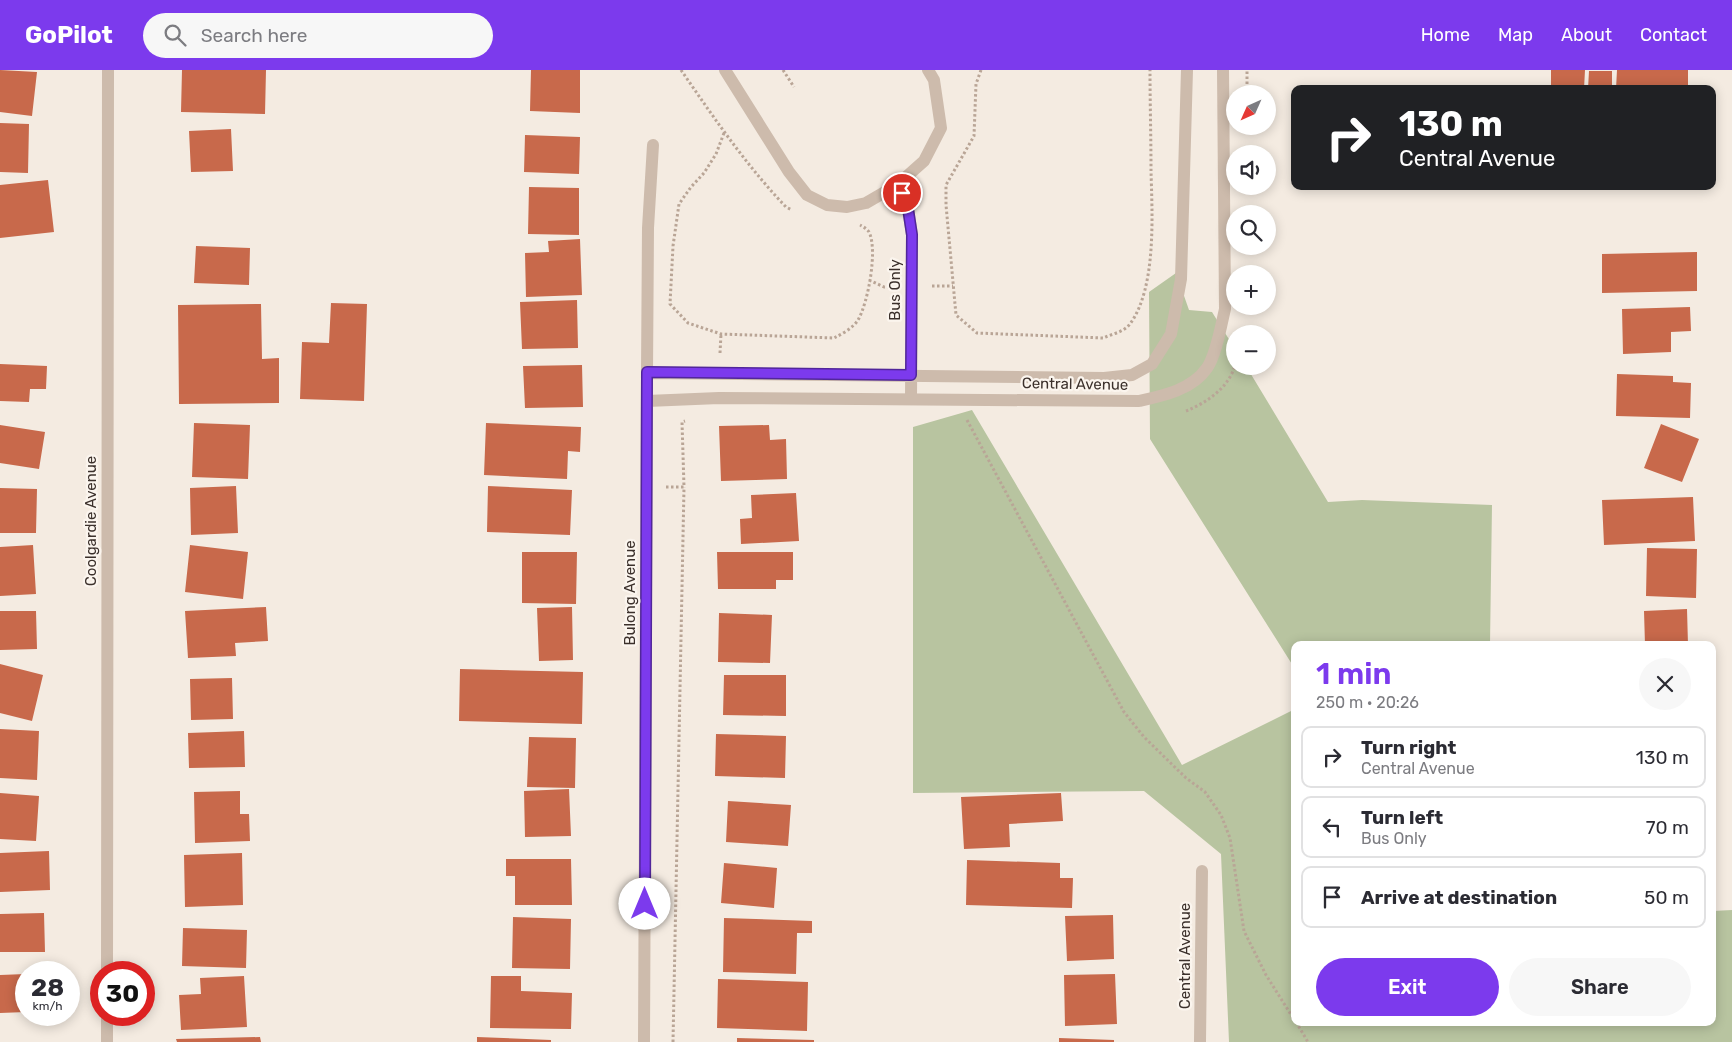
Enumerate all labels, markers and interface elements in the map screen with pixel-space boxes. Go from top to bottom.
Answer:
search box [143,13,493,58]
text: GoPilot [25,21,113,49]
icon: search [161,21,189,49]
text: Search here [201,24,307,47]
text: Home [1421,24,1470,46]
text: Map [1498,24,1533,46]
text: About [1561,24,1612,46]
text: Contact [1640,24,1707,46]
north arrow [1226,85,1276,135]
map controls [1226,85,1276,375]
text: 130 m [1399,103,1503,145]
icon: right [1316,105,1381,170]
button: sound [1226,145,1276,195]
text: Central Avenue [1399,145,1555,172]
pin [881,172,923,214]
icon: arrive [888,179,916,207]
button: search [1226,205,1276,255]
street label: Bus Only [886,259,904,321]
button: + [1226,265,1276,315]
button: − [1226,325,1276,375]
street label: Central Avenue [1022,374,1128,394]
street label: Coolgardie Avenue [82,456,100,586]
street label: Bulong Avenue [621,540,639,646]
text: 1 min [1316,656,1391,692]
button: close [1639,658,1691,710]
text: 250 m · 20:26 [1316,693,1419,712]
text: Turn right [1361,736,1456,759]
icon: right [1318,743,1346,771]
text: 130 m [1636,746,1689,769]
text: Central Avenue [1361,759,1475,778]
text: Turn left [1361,806,1443,829]
icon: left [1318,813,1346,841]
text: 70 m [1646,816,1689,839]
text: Bus Only [1361,829,1427,848]
position arrow [618,877,670,929]
icon: arrive [1318,883,1346,911]
text: Arrive at destination [1361,886,1557,909]
text: 50 m [1644,886,1689,909]
street label: Central Avenue [1176,903,1194,1009]
button: Exit [1316,958,1499,1016]
button: Share [1509,958,1691,1016]
speed limit sign: 30 [90,961,155,1026]
text: 28 [31,973,64,1002]
text: km/h [33,999,62,1013]

